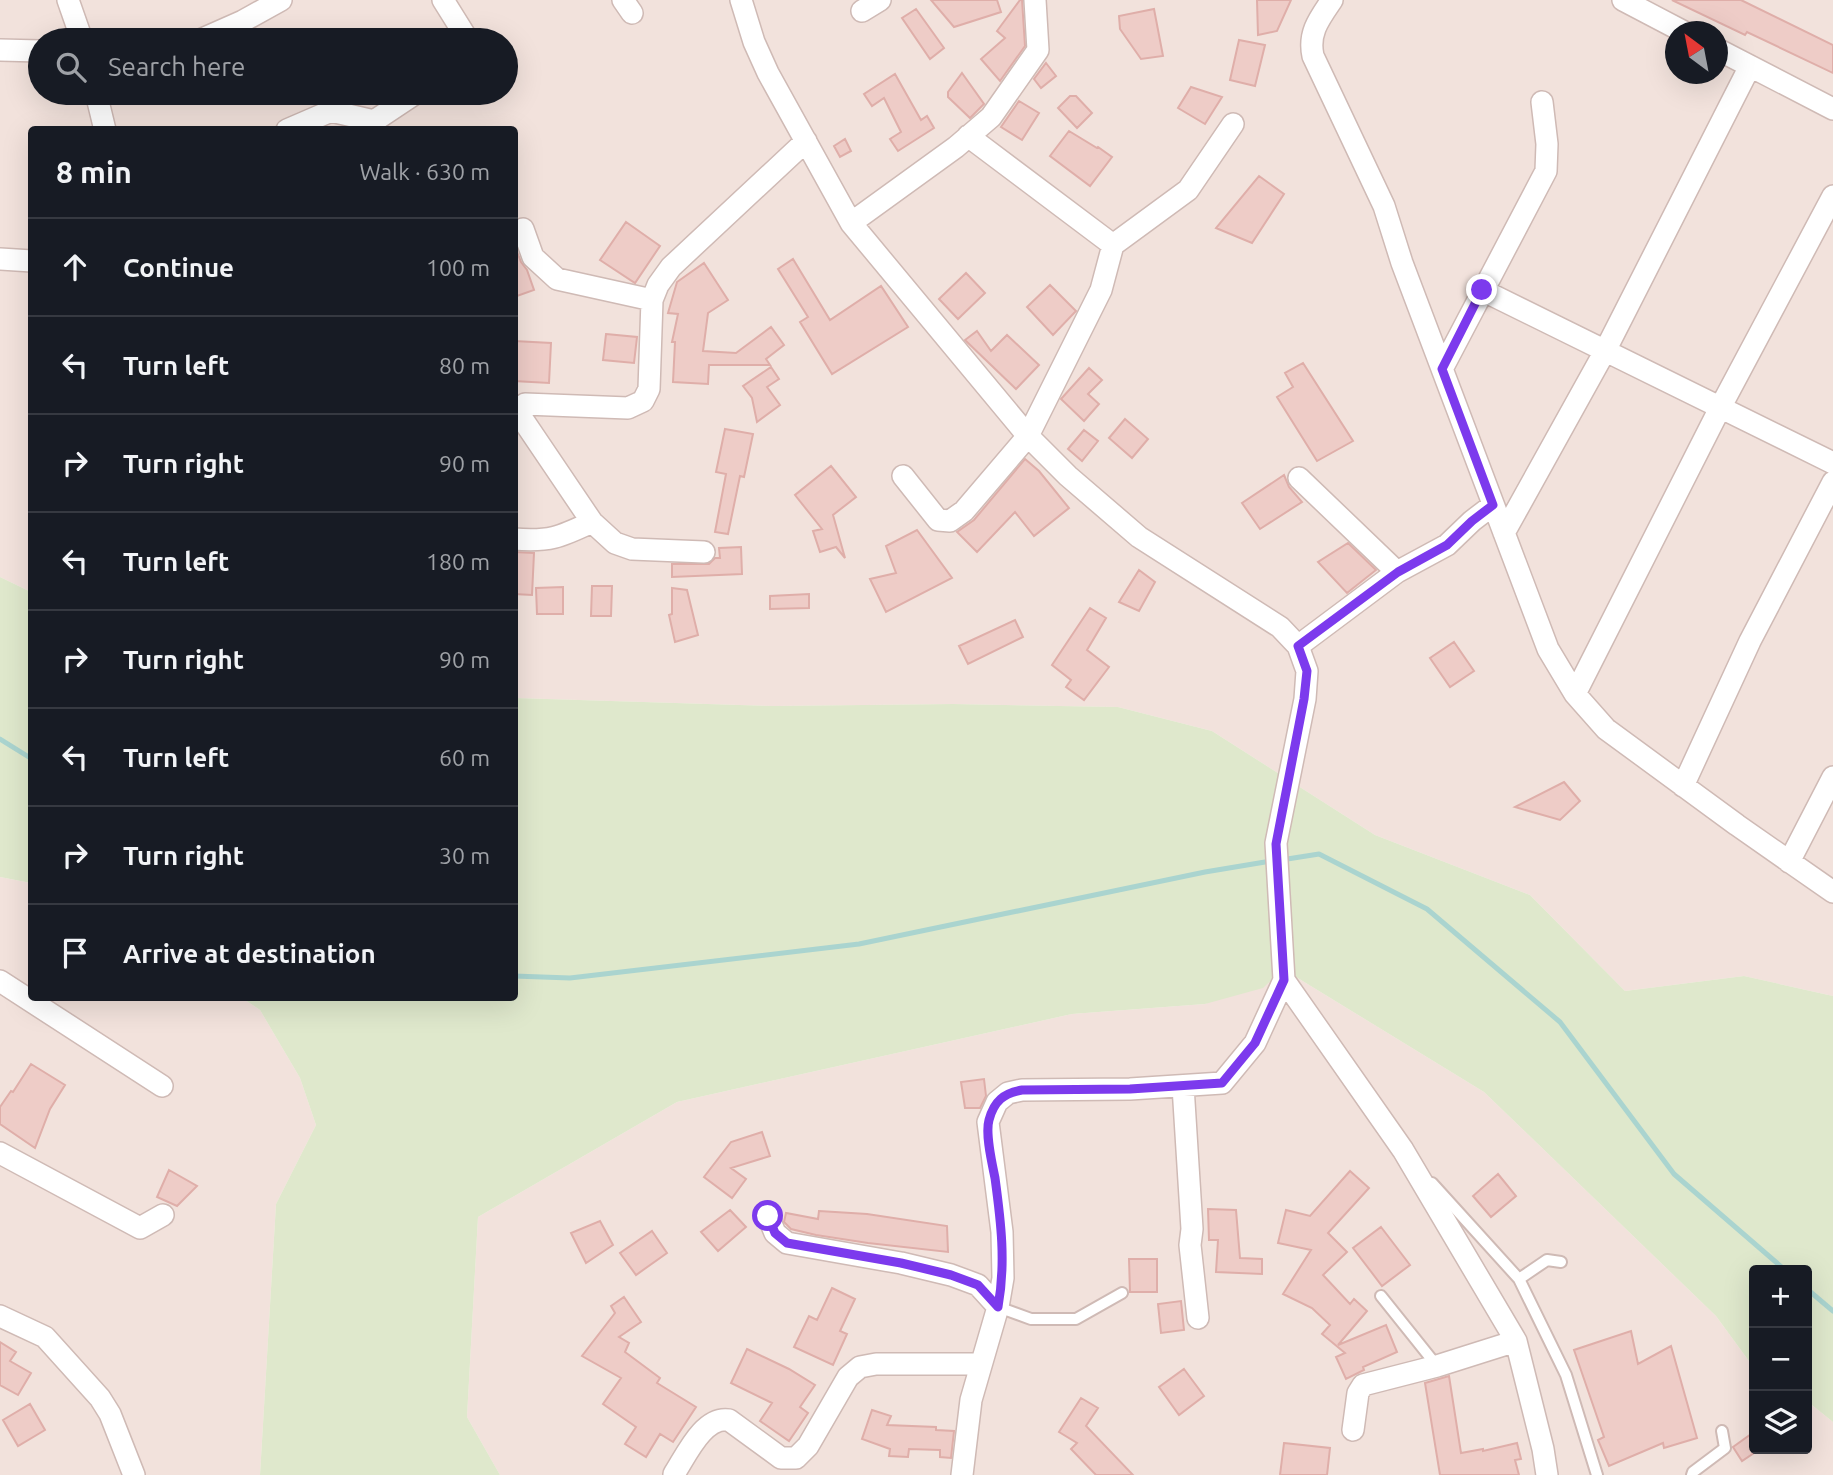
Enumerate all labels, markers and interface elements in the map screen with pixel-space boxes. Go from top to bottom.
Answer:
north arrow [1665,21,1728,84]
search box [28,28,518,105]
icon: search [52,48,90,86]
text: Search here [108,52,245,81]
text: 8 min [56,155,132,189]
text: Walk · 630 m [359,159,490,184]
icon: ahead [56,248,94,286]
text: Continue [123,253,234,282]
text: 100 m [426,255,490,280]
route end [1466,274,1497,305]
icon: left [56,346,94,384]
text: Turn left [123,351,229,380]
text: 80 m [439,353,490,378]
icon: right [56,444,94,482]
text: Turn right [123,449,244,478]
text: 90 m [439,451,490,476]
icon: left [56,542,94,580]
text: Turn left [123,547,229,576]
text: 180 m [426,549,490,574]
icon: right [56,640,94,678]
text: Turn right [123,645,244,674]
text: 90 m [439,647,490,672]
icon: left [56,738,94,776]
text: Turn left [123,743,229,772]
text: 60 m [439,745,490,770]
icon: right [56,836,94,874]
text: Turn right [123,841,244,870]
text: 30 m [439,843,490,868]
icon: arrive [56,934,94,972]
text: Arrive at destination [123,939,376,968]
route start [752,1200,783,1231]
map controls [1749,1265,1812,1454]
button: + [1749,1265,1812,1328]
button: − [1749,1328,1812,1391]
button: layers [1749,1391,1812,1454]

